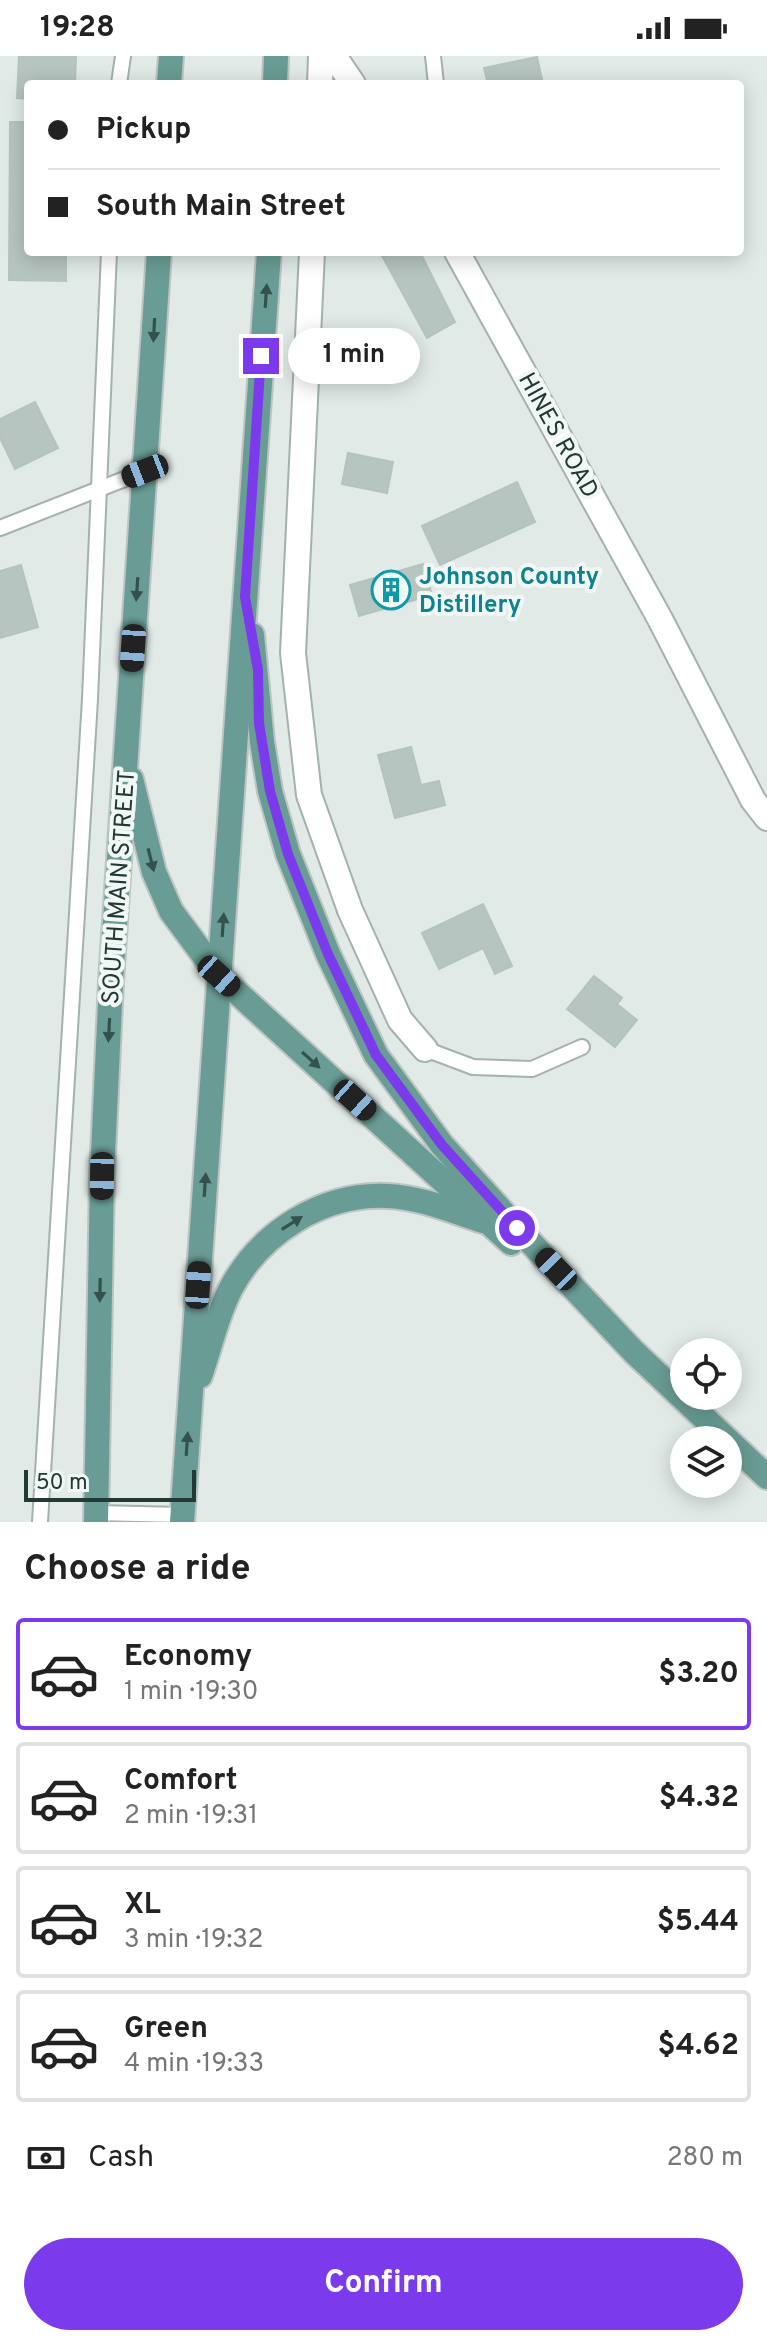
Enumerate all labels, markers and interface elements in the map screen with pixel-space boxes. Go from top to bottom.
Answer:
text: 19:28 [40,10,115,47]
text: Pickup [96,112,191,149]
text: South Main Street [96,189,346,226]
one-way arrow [259,283,272,308]
one-way arrow [147,318,160,343]
callout: 1 min [289,328,421,384]
route end [243,338,279,374]
text: 1 min [323,339,385,372]
street label: HINES ROAD [510,368,604,504]
car [118,451,172,491]
place label: Johnson County Distillery [419,563,599,621]
building icon: Johnson County Distillery [370,569,412,611]
one-way arrow [130,577,143,602]
car [119,623,147,673]
street label: SOUTH MAIN STREET [97,769,143,1005]
one-way arrow [146,847,158,872]
one-way arrow [217,912,230,937]
car [193,951,245,1001]
one-way arrow [102,1018,115,1043]
one-way arrow [301,1050,320,1068]
car [329,1075,381,1125]
car [90,1152,114,1200]
one-way arrow [199,1172,212,1197]
route start [499,1210,535,1246]
one-way arrow [281,1217,303,1231]
car [531,1243,581,1295]
car [184,1260,212,1310]
one-way arrow [94,1278,106,1303]
map controls [670,1338,742,1498]
button: locate [670,1338,742,1410]
button: layers [670,1426,742,1498]
one-way arrow [181,1431,194,1456]
scale bar [24,1466,196,1502]
text: 50 m [36,1470,88,1497]
text: Choose a ride [24,1547,250,1593]
icon: car [28,1638,100,1710]
text: Economy [124,1639,252,1676]
text: $3.20 [658,1656,739,1693]
text: 1 min · 19:30 [124,1676,258,1709]
icon: car [28,1762,100,1834]
text: Comfort [124,1763,237,1800]
text: $4.32 [659,1780,739,1817]
text: 2 min · 19:31 [124,1800,258,1833]
icon: car [28,1886,100,1958]
text: XL [124,1887,161,1924]
text: $5.44 [657,1904,739,1941]
text: 3 min · 19:32 [124,1924,263,1957]
icon: car [28,2010,100,2082]
text: Green [124,2011,208,2048]
text: $4.62 [658,2028,739,2065]
text: 4 min · 19:33 [124,2048,264,2081]
icon: cash [24,2136,68,2180]
text: Cash [88,2140,154,2177]
text: 280 m [667,2142,743,2175]
button: Confirm [24,2238,743,2330]

